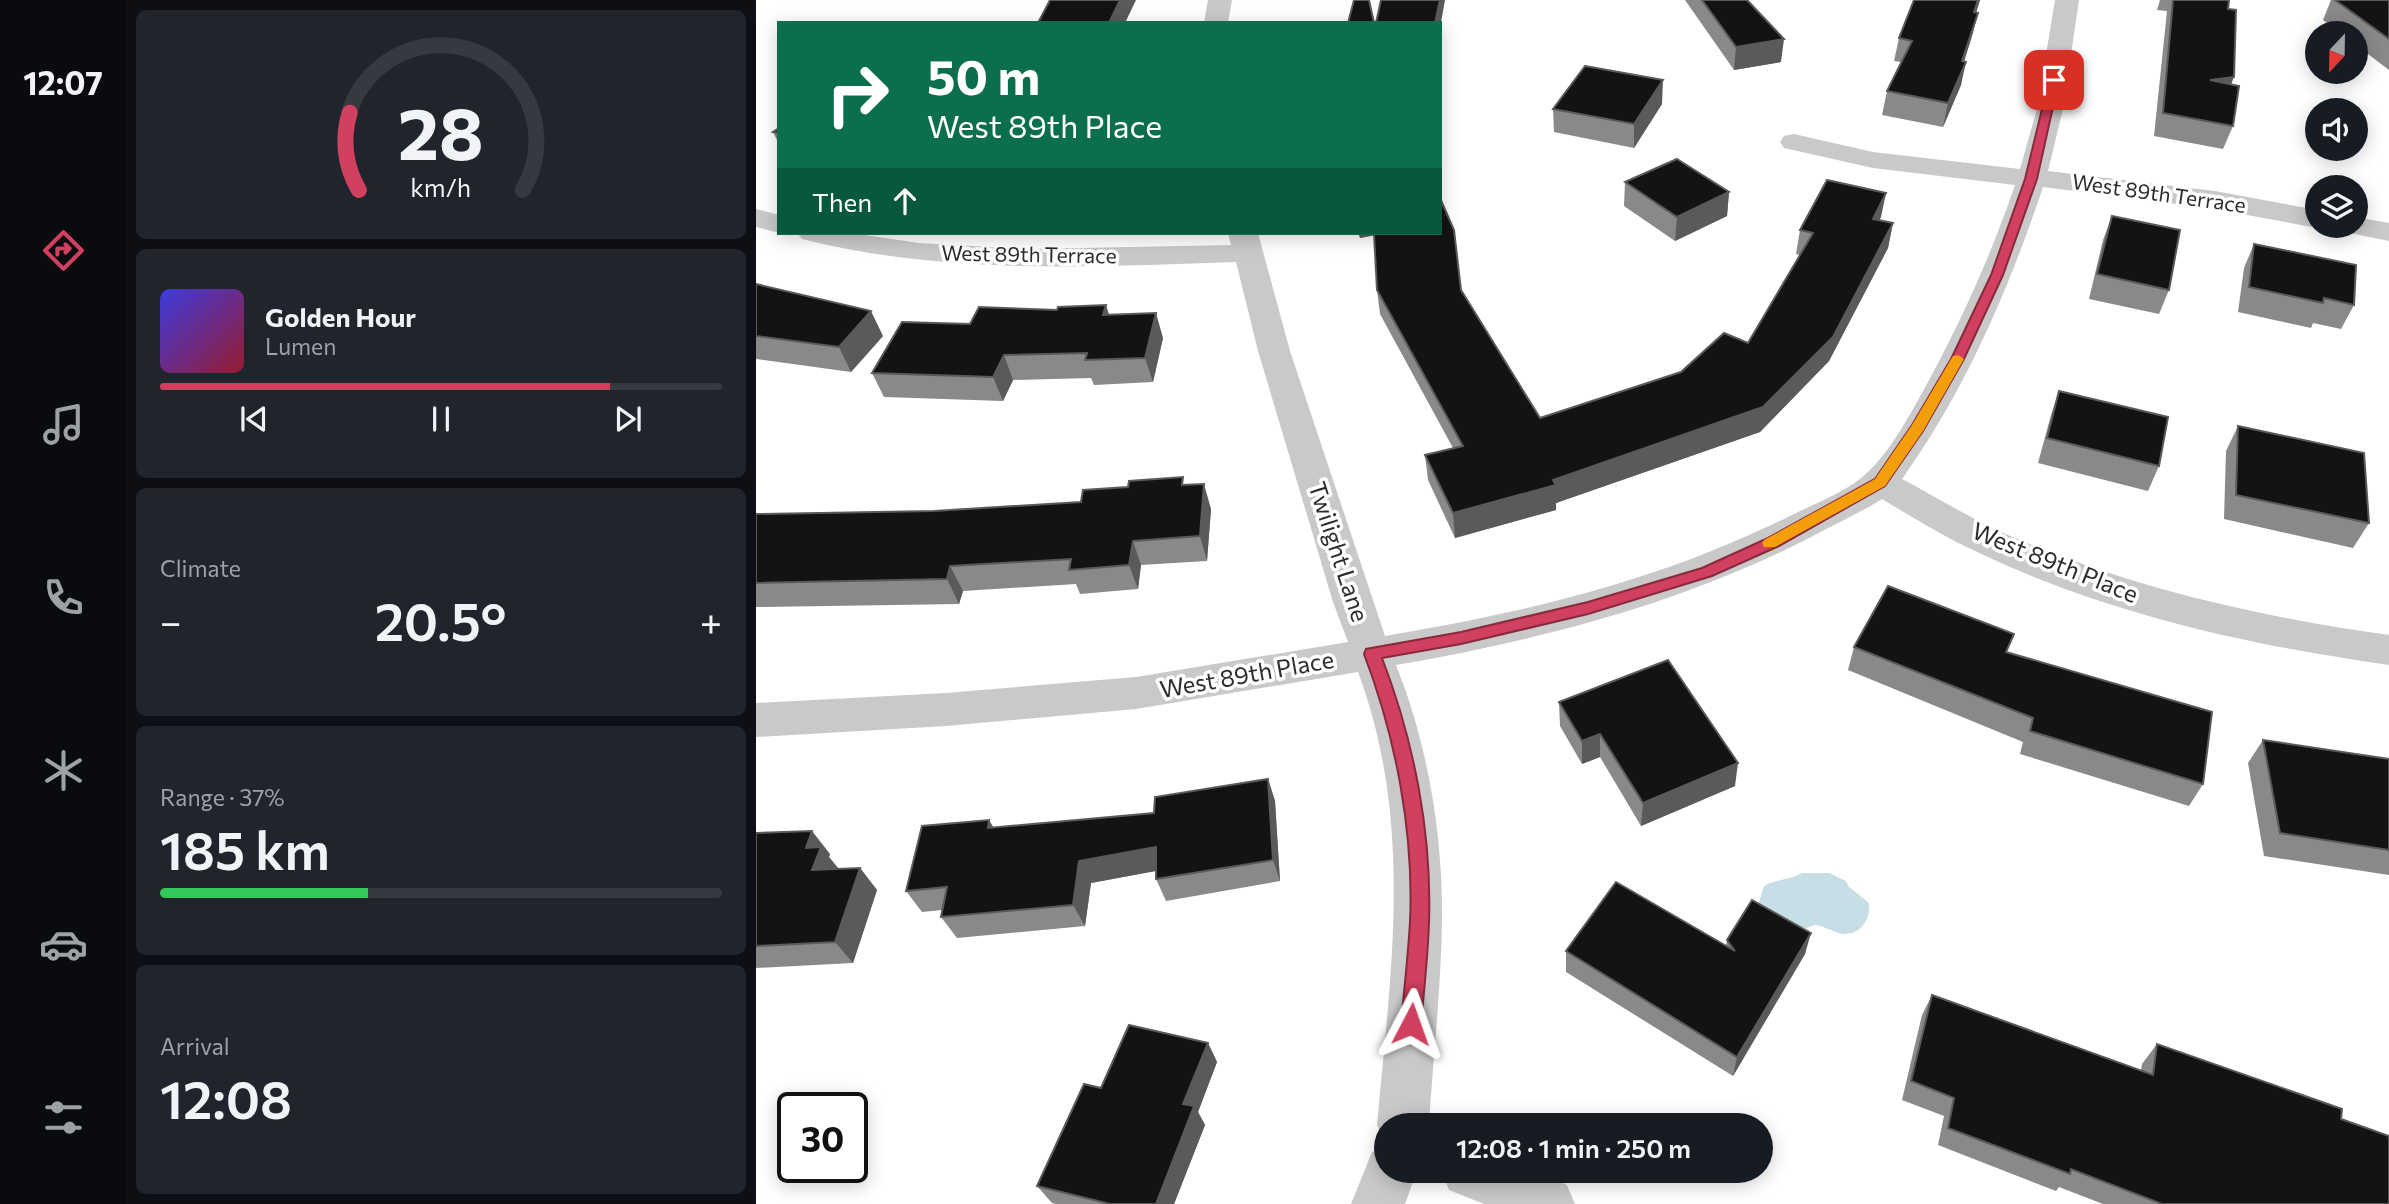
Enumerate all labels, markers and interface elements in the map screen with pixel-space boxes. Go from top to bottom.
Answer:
north arrow [2305,21,2368,84]
map controls [2305,21,2368,238]
text: 50 m [927,45,1040,105]
icon: right [812,49,903,140]
pin [2024,50,2084,110]
icon: arrive [2035,61,2073,99]
text: 12:07 [23,62,103,102]
text: 28 [398,87,484,176]
button: sound [2305,98,2368,161]
text: West 89th Place [927,105,1162,145]
street label: West 89th Terrace [2071,168,2248,217]
text: km/h [411,172,471,202]
button: layers [2305,175,2368,238]
icon: ahead [886,182,924,220]
text: Then [812,186,872,217]
icon: directions [39,226,88,275]
street label: West 89th Terrace [941,239,1117,268]
text: Golden Hour [265,301,416,332]
text: Lumen [265,332,336,360]
icon: music [39,400,88,449]
icon: previous [235,400,273,438]
icon: pause [422,400,460,438]
icon: next [609,400,647,438]
street label: Twilight Lane [1303,478,1376,625]
street label: West 89th Place [1968,515,2143,608]
text: Climate [160,554,241,582]
icon: phone [39,573,88,622]
text: 20.5° [375,588,506,652]
text: − [160,597,182,644]
text: + [700,597,722,644]
street label: West 89th Place [1157,644,1336,703]
icon: climate [39,746,88,795]
text: Range · 37% [160,783,285,811]
text: 185 km [160,817,330,881]
icon: car [39,920,88,969]
position arrow [1374,987,1448,1061]
text: Arrival [160,1032,230,1060]
text: 12:08 [160,1066,292,1130]
speed limit sign: 30 [777,1092,868,1183]
icon: filters [39,1093,88,1142]
text: 12:08 · 1 min · 250 m [1456,1132,1691,1163]

